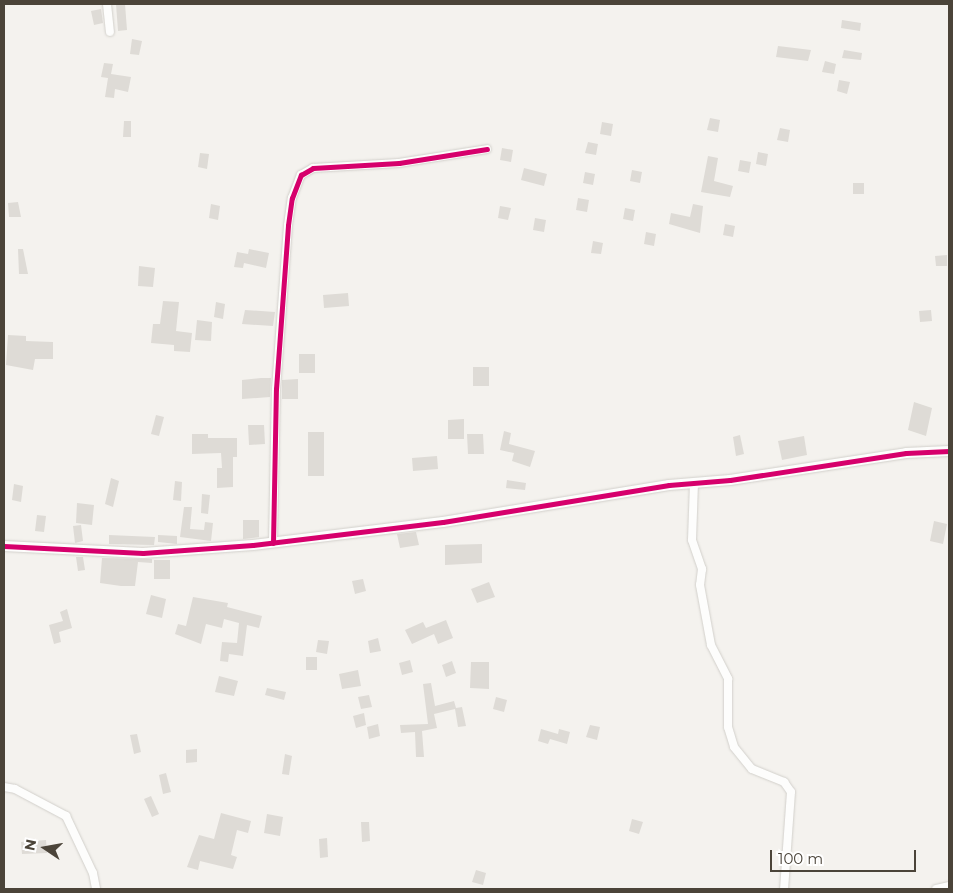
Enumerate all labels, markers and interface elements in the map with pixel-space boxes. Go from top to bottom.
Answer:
north arrow [20,823,70,873]
text: N [20,837,40,852]
scale bar [773,840,919,872]
text: 100 m [778,849,823,868]

